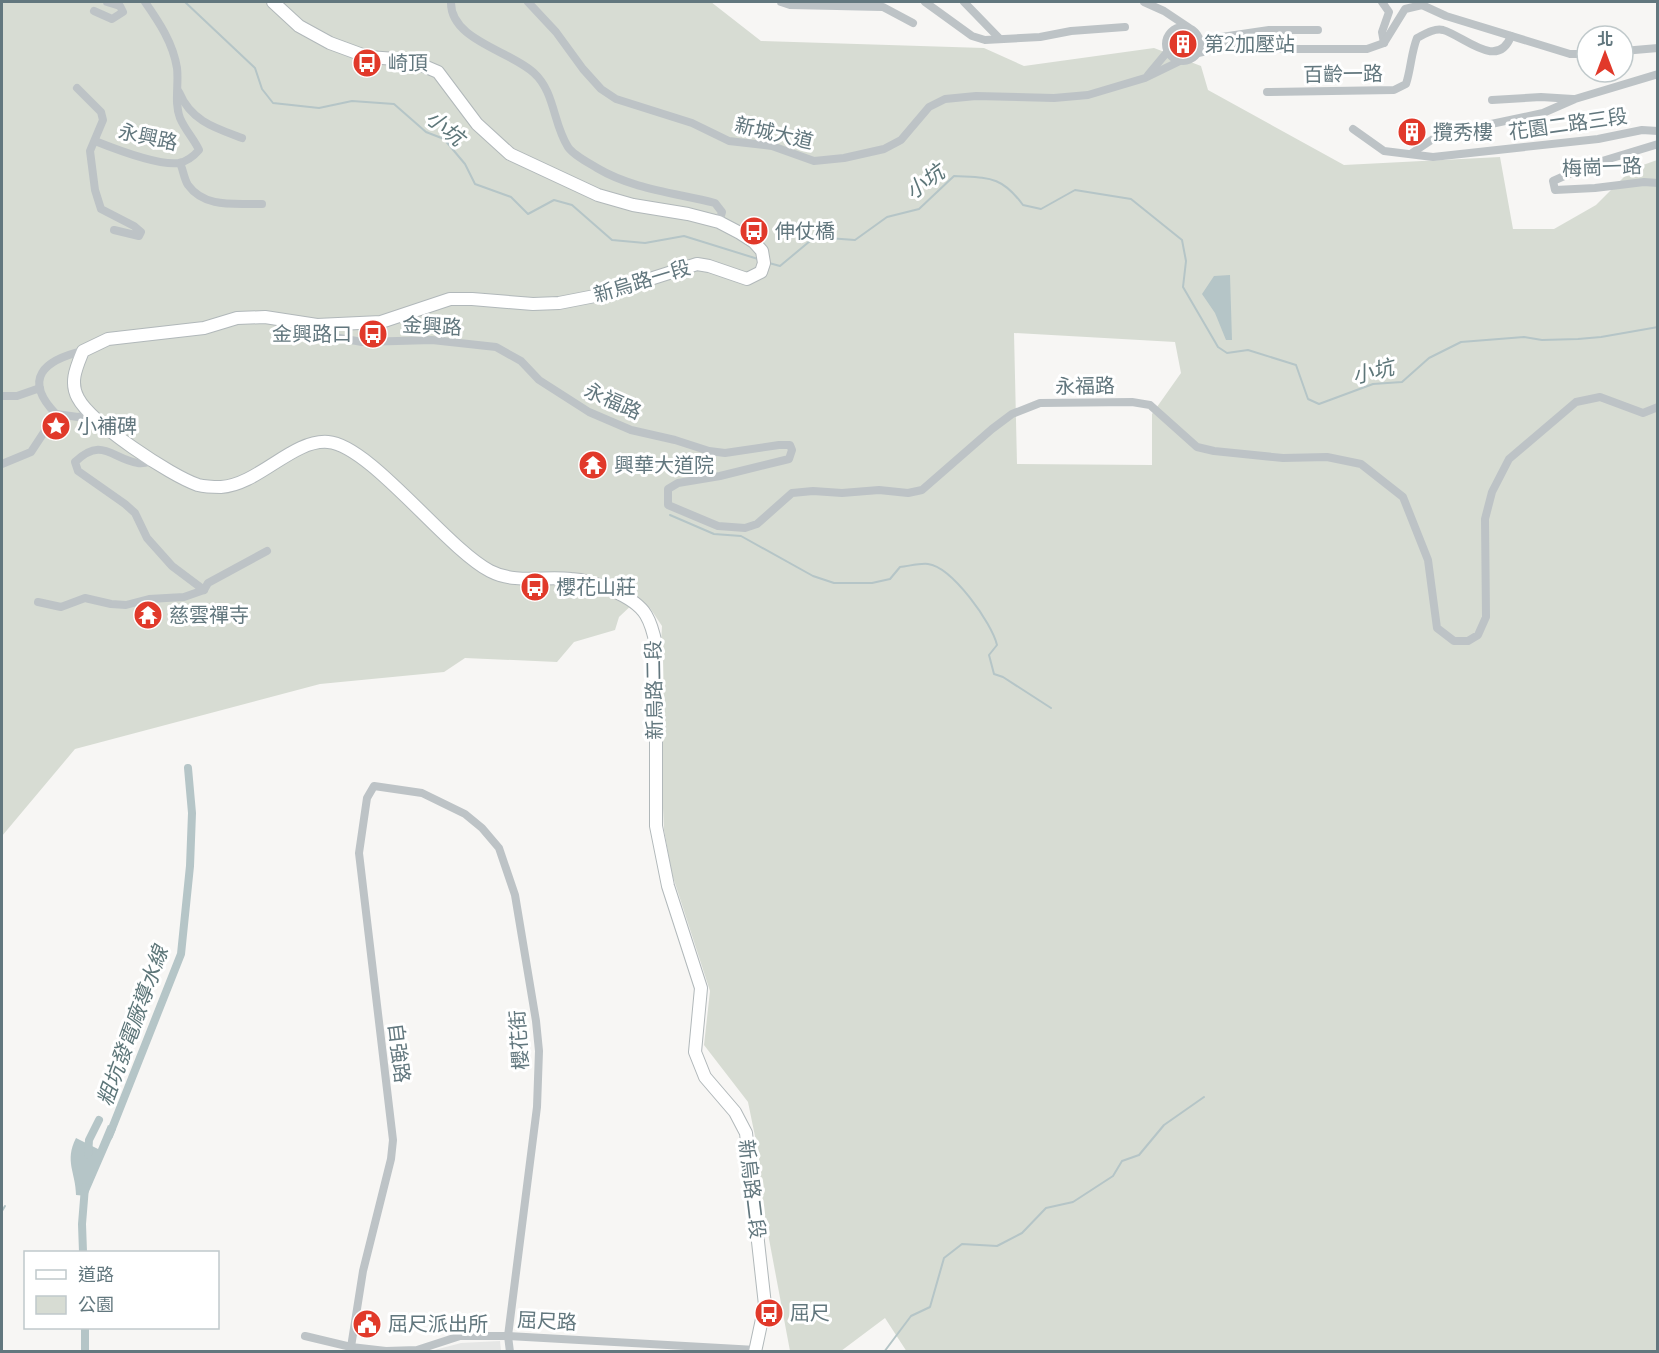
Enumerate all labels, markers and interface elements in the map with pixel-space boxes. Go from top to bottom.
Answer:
north arrow [1575,24,1635,84]
building icon: 第2加壓站 [1167,28,1199,60]
text: 北 [1597,29,1613,49]
place label: 第2加壓站 [1204,31,1295,56]
bus stop icon: 崎頂 [351,47,383,79]
place label: 崎頂 [388,50,428,75]
street label: 百齡一路 [1303,60,1383,87]
street label: 花園二路三段 [1507,103,1629,144]
water label: 小坑 [421,104,472,152]
street label: 新城大道 [732,111,816,154]
building icon: 攬秀樓 [1396,116,1428,148]
street label: 永興路 [116,118,180,155]
place label: 攬秀樓 [1433,119,1493,144]
street label: 梅崗一路 [1562,153,1642,180]
water label: 小坑 [900,157,951,204]
bus stop icon: 伸仗橋 [738,215,770,247]
place label: 伸仗橋 [775,218,835,243]
street label: 新烏路一段 [590,254,693,307]
street label: 金興路 [401,311,463,340]
bus stop icon: 金興路口 [357,318,389,350]
place label: 金興路口 [272,321,352,346]
water label: 小坑 [1349,353,1399,389]
street label: 永福路 [1055,372,1115,399]
street label: 永福路 [581,377,646,424]
place icon: 小補碑 [40,410,72,442]
place label: 小補碑 [77,413,137,438]
temple icon: 興華大道院 [577,449,609,481]
place label: 興華大道院 [614,452,714,477]
bus stop icon: 櫻花山莊 [519,571,551,603]
place label: 櫻花山莊 [556,574,636,599]
temple icon: 慈雲禪寺 [132,599,164,631]
place label: 慈雲禪寺 [169,602,249,627]
street label: 新烏路二段 [640,640,667,740]
water label: 粗坑發電廠導水線 [91,940,174,1109]
street label: 櫻花街 [504,1009,533,1071]
street label: 自強路 [383,1022,416,1084]
street label: 新烏路二段 [734,1138,771,1240]
legend [24,1251,219,1329]
text: 道路 [78,1263,114,1286]
text: 公園 [78,1293,114,1316]
bus stop icon: 屈尺 [753,1297,785,1329]
place label: 屈尺 [790,1300,830,1325]
street label: 屈尺路 [516,1306,578,1335]
public building icon: 屈尺派出所 [351,1308,383,1340]
place label: 屈尺派出所 [388,1311,488,1336]

